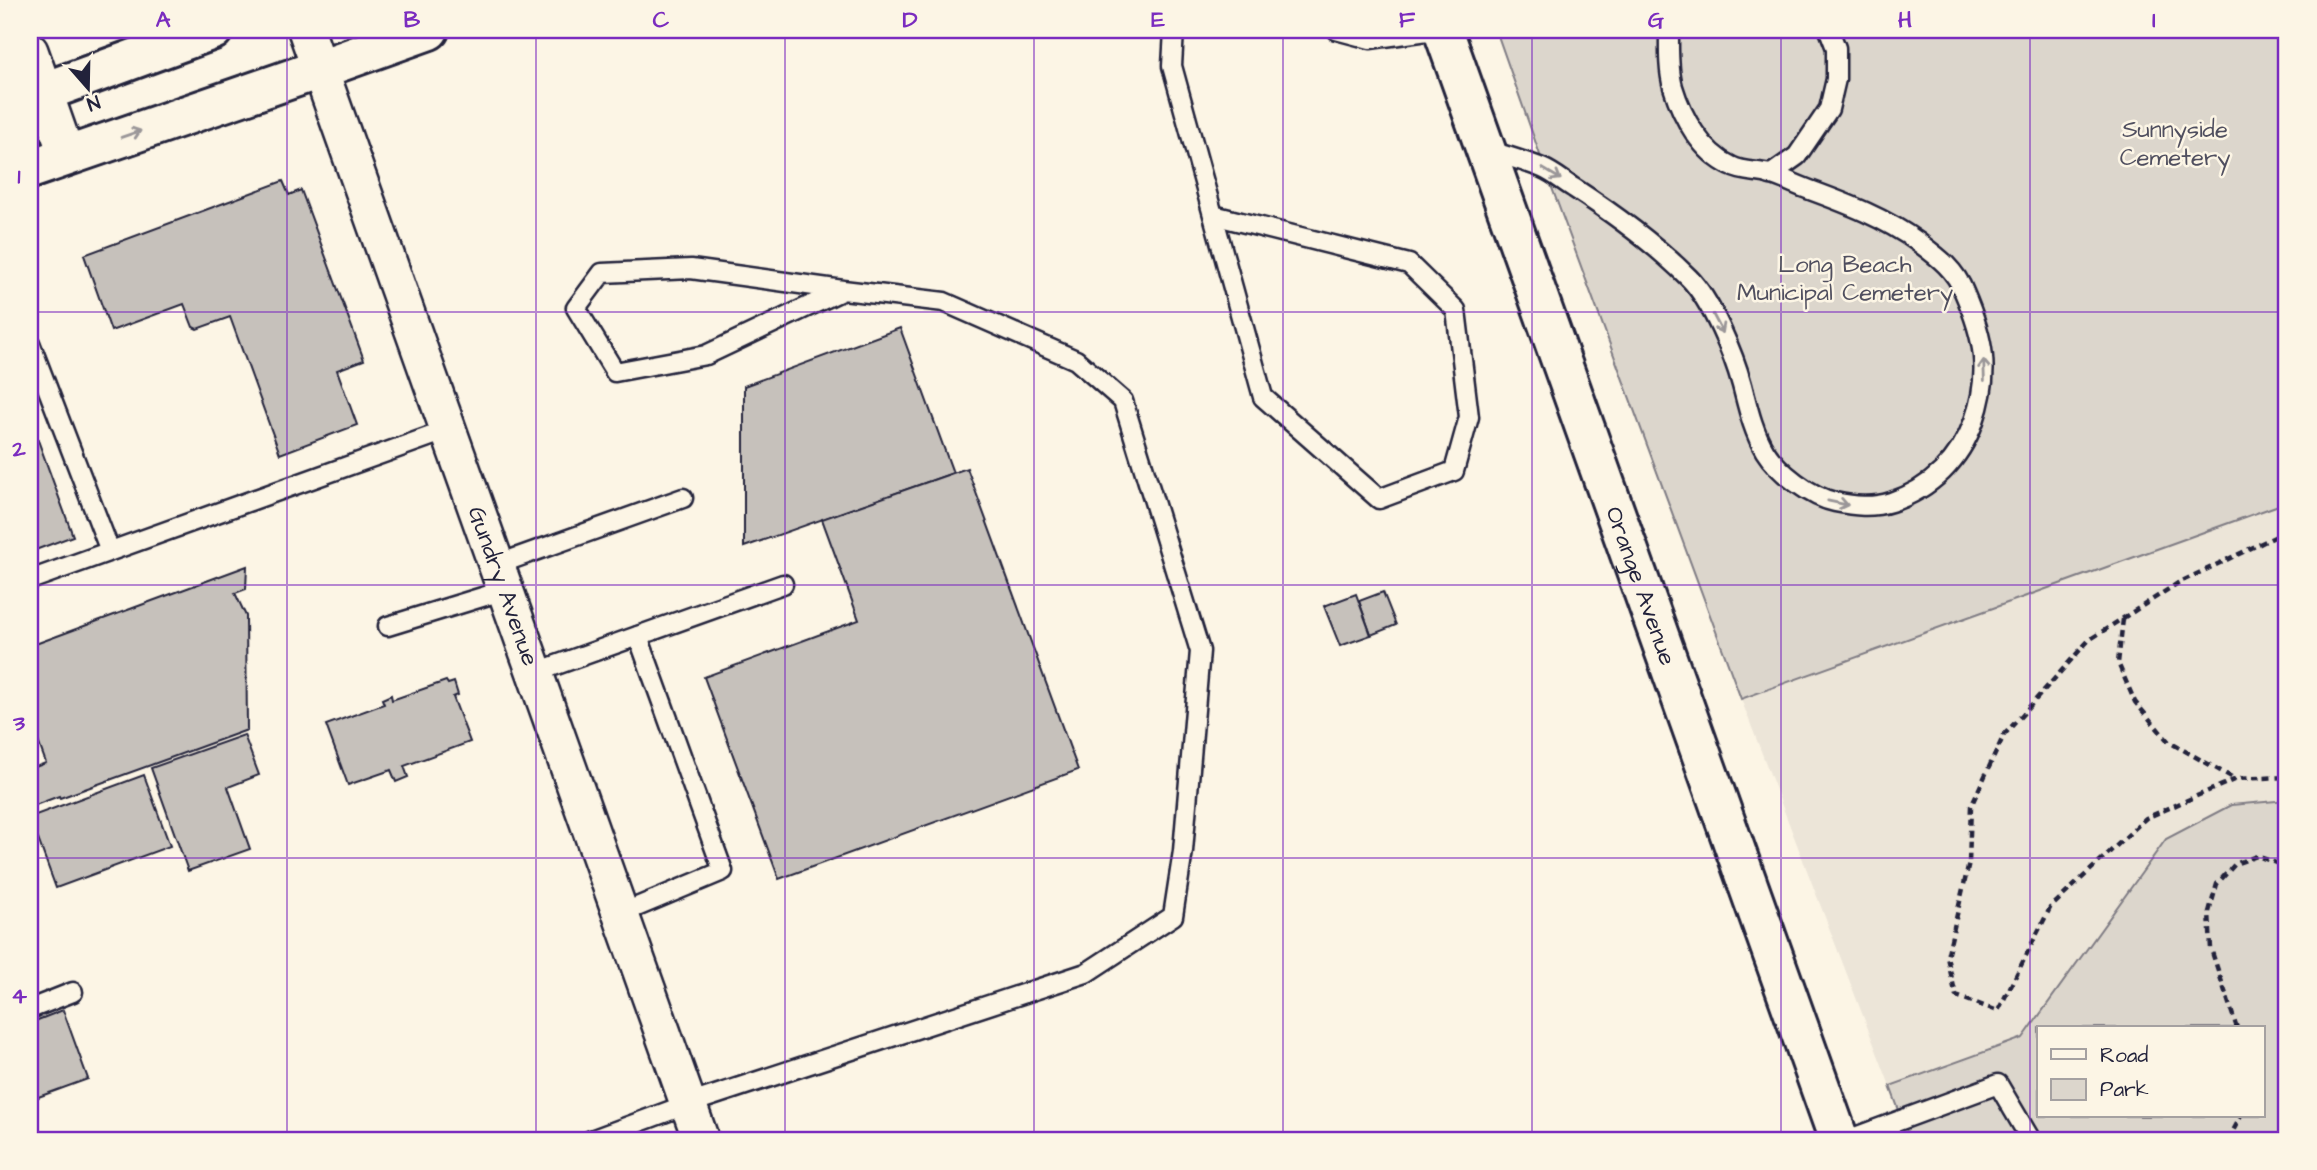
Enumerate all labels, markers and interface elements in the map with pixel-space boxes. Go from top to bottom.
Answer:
text: A [156,4,171,36]
text: B [404,4,421,36]
text: C [653,4,670,36]
text: D [903,4,918,36]
text: E [1151,4,1165,36]
text: F [1399,4,1416,36]
text: G [1648,4,1664,36]
text: H [1898,4,1912,36]
text: I [2152,4,2156,36]
north arrow [52,52,122,122]
text: N [83,88,104,117]
park label: Sunnyside Cemetery [2120,113,2230,176]
one-way arrow [120,127,142,139]
text: 1 [18,160,21,192]
one-way arrow [1541,167,1561,181]
park label: Long Beach Municipal Cemetery [1737,248,1953,311]
one-way arrow [1712,313,1725,334]
one-way arrow [1977,358,1990,381]
text: 2 [11,433,26,465]
one-way arrow [1826,496,1849,510]
street label: Gundry Avenue [459,502,547,671]
street label: Orange Avenue [1596,502,1684,670]
text: 3 [12,707,25,739]
text: 4 [11,980,27,1012]
legend [2037,1026,2264,1118]
text: Road [2100,1041,2148,1070]
text: Park [2100,1075,2149,1104]

